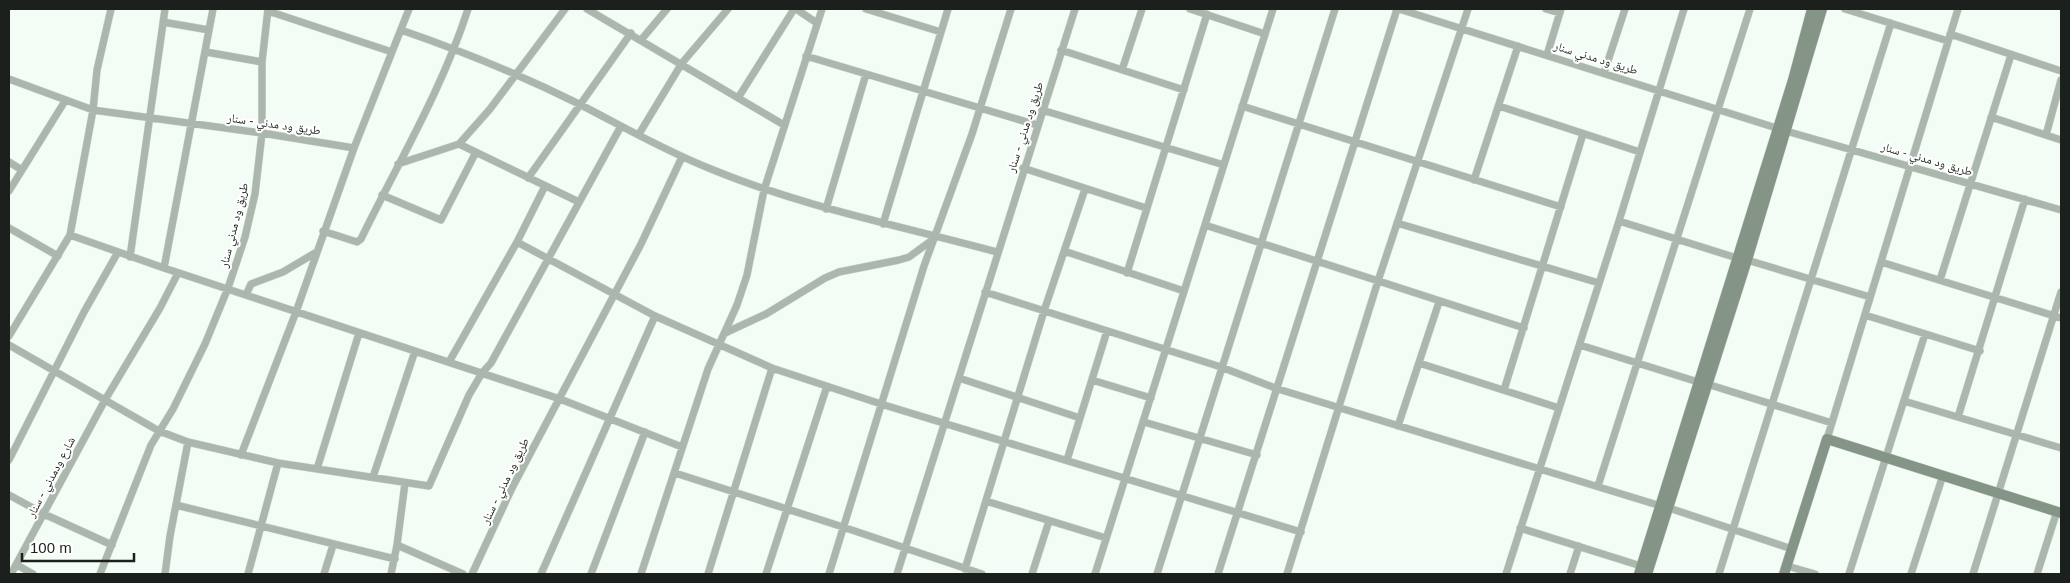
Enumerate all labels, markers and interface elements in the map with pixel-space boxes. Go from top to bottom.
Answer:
street label: طريق ود مدني سنار [1551,38,1640,80]
street label: طريق ود مدني - سنار [1003,80,1049,176]
street label: طريق ود مدني - سنار [225,110,322,141]
street label: طريق ود مدني - سنار [1878,139,1974,182]
street label: طريق ود مدني سنار [216,181,254,271]
street label: شارع ودمدني - سنار [23,434,81,522]
street label: طريق ود مدني - سنار [478,435,535,529]
scale bar [22,530,135,562]
text: 100 m [30,539,72,556]

